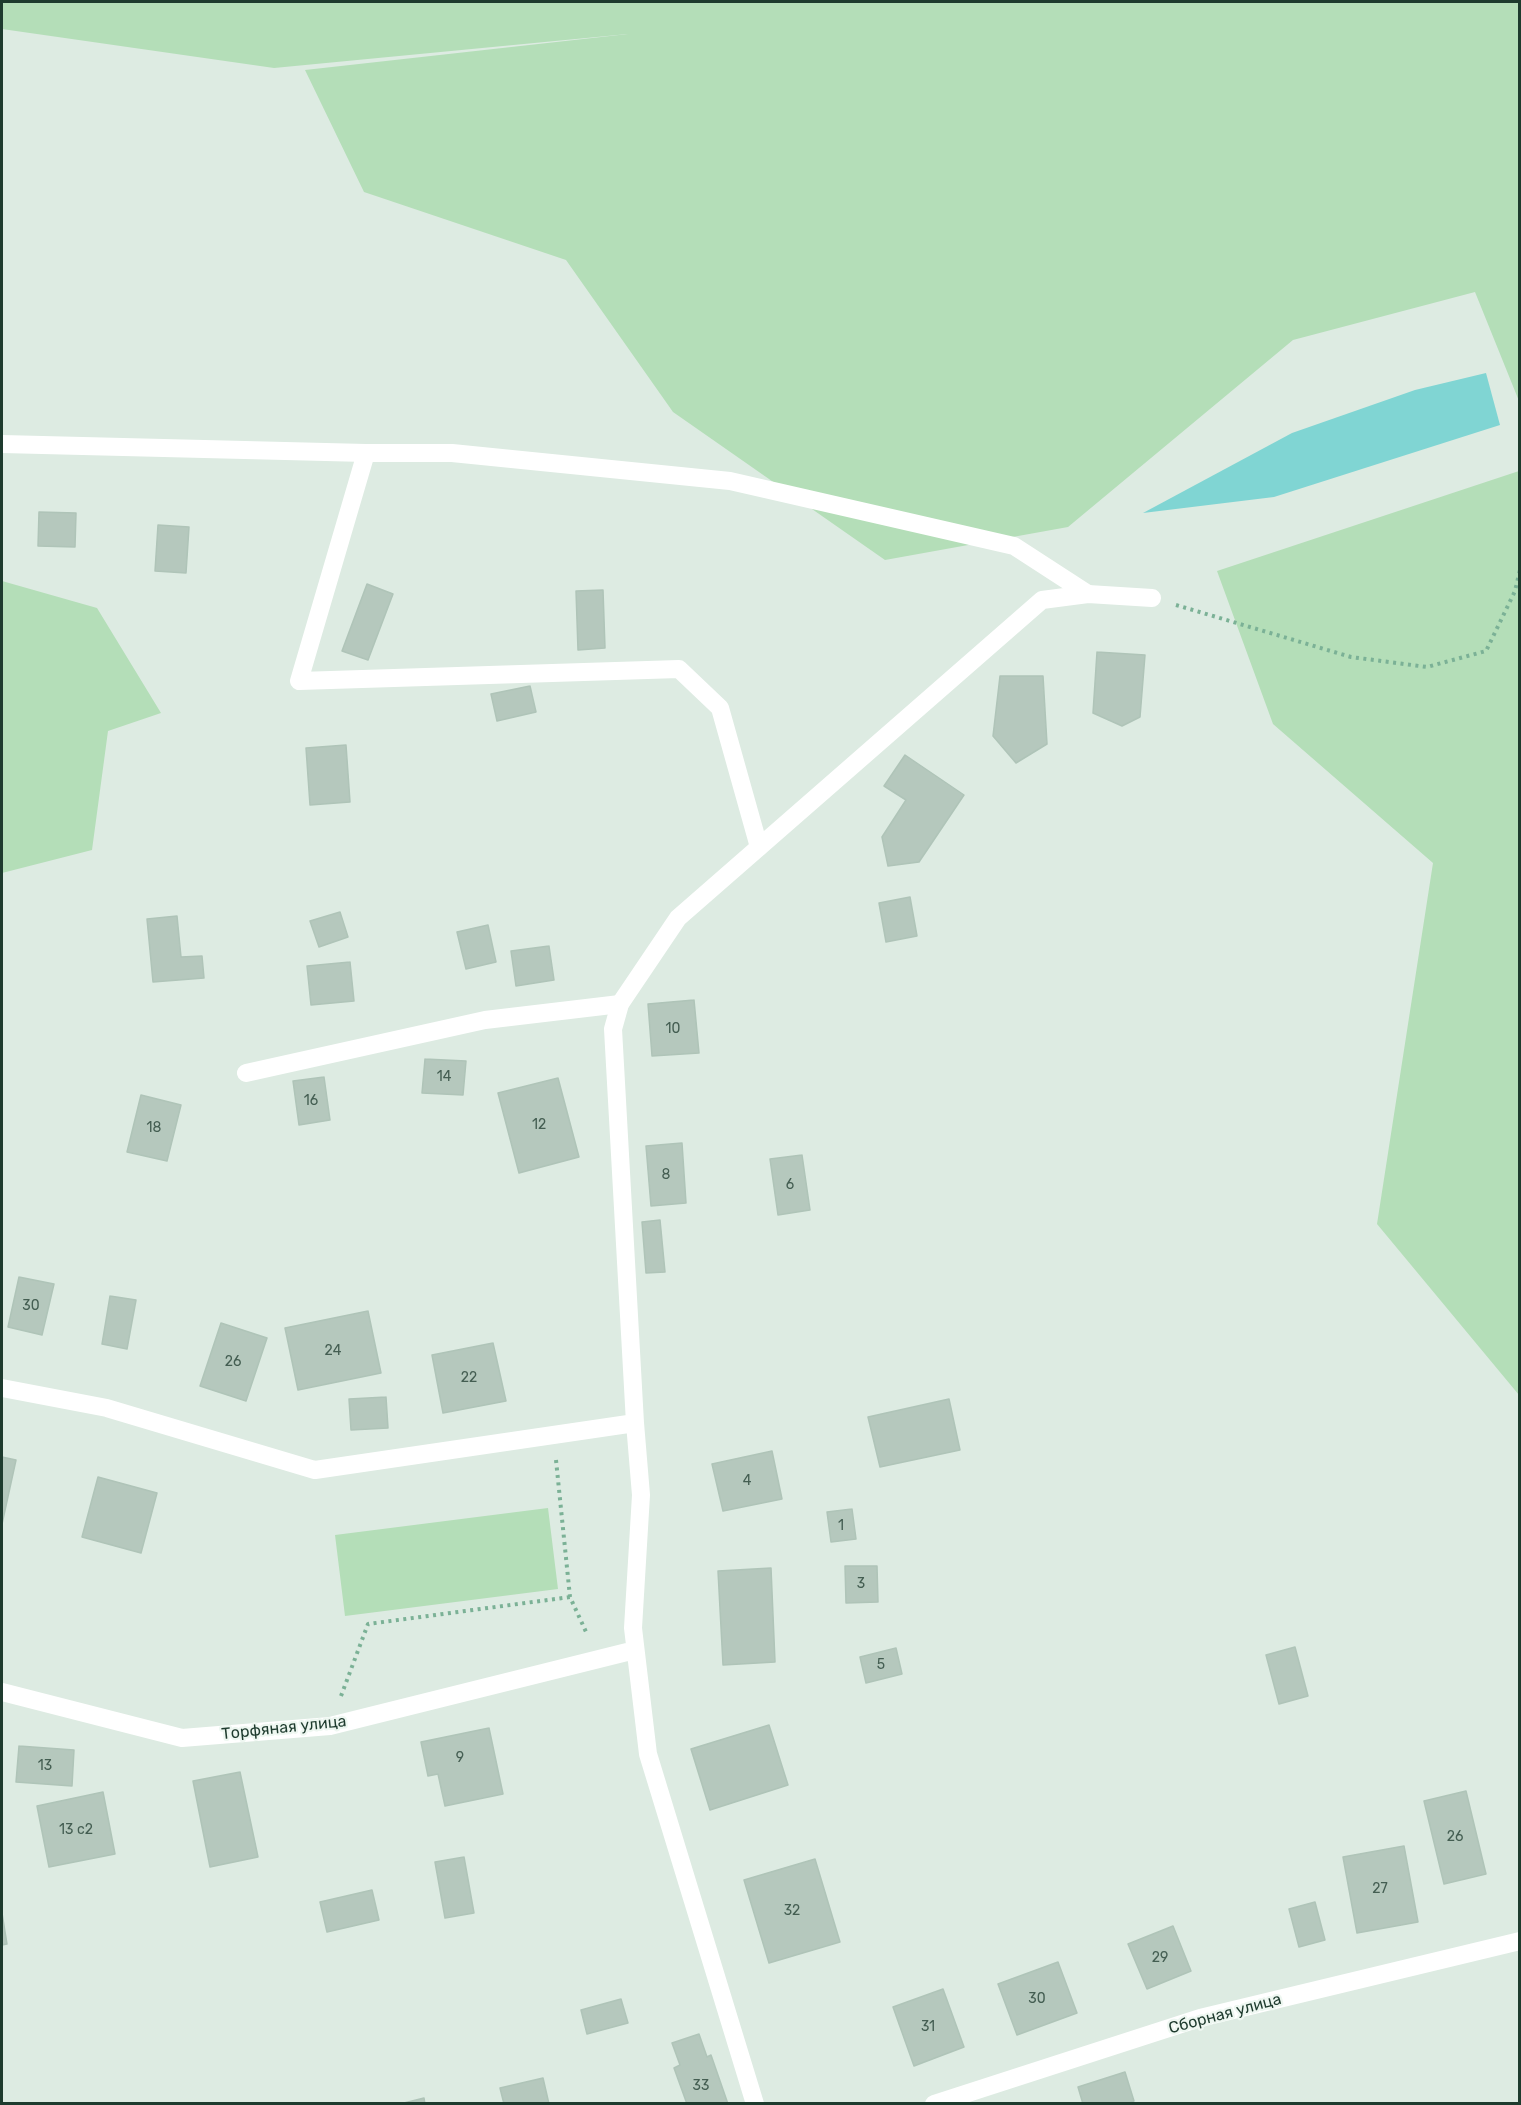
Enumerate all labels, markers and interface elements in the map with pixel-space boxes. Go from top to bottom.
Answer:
house number: 10 [666,1021,680,1037]
house number: 14 [437,1069,451,1085]
house number: 16 [304,1093,318,1109]
house number: 12 [532,1117,546,1133]
house number: 18 [147,1120,161,1136]
house number: 8 [662,1167,670,1183]
house number: 6 [786,1177,794,1193]
house number: 30 [22,1298,40,1314]
house number: 24 [325,1343,341,1359]
house number: 26 [225,1354,241,1370]
house number: 22 [461,1370,477,1386]
house number: 4 [743,1473,751,1489]
house number: 1 [838,1518,844,1534]
house number: 3 [857,1576,865,1592]
house number: 5 [877,1657,885,1673]
street label: Торфяная улица [221,1712,347,1744]
house number: 9 [456,1750,464,1766]
house number: 13 [38,1758,52,1774]
house number: 13 с2 [59,1822,93,1838]
house number: 26 [1447,1829,1463,1845]
house number: 27 [1372,1881,1388,1897]
house number: 32 [784,1903,800,1919]
house number: 29 [1152,1950,1168,1966]
street label: Сборная улица [1167,1990,1283,2038]
house number: 30 [1028,1991,1046,2007]
house number: 31 [921,2019,935,2035]
house number: 33 [693,2078,709,2094]

